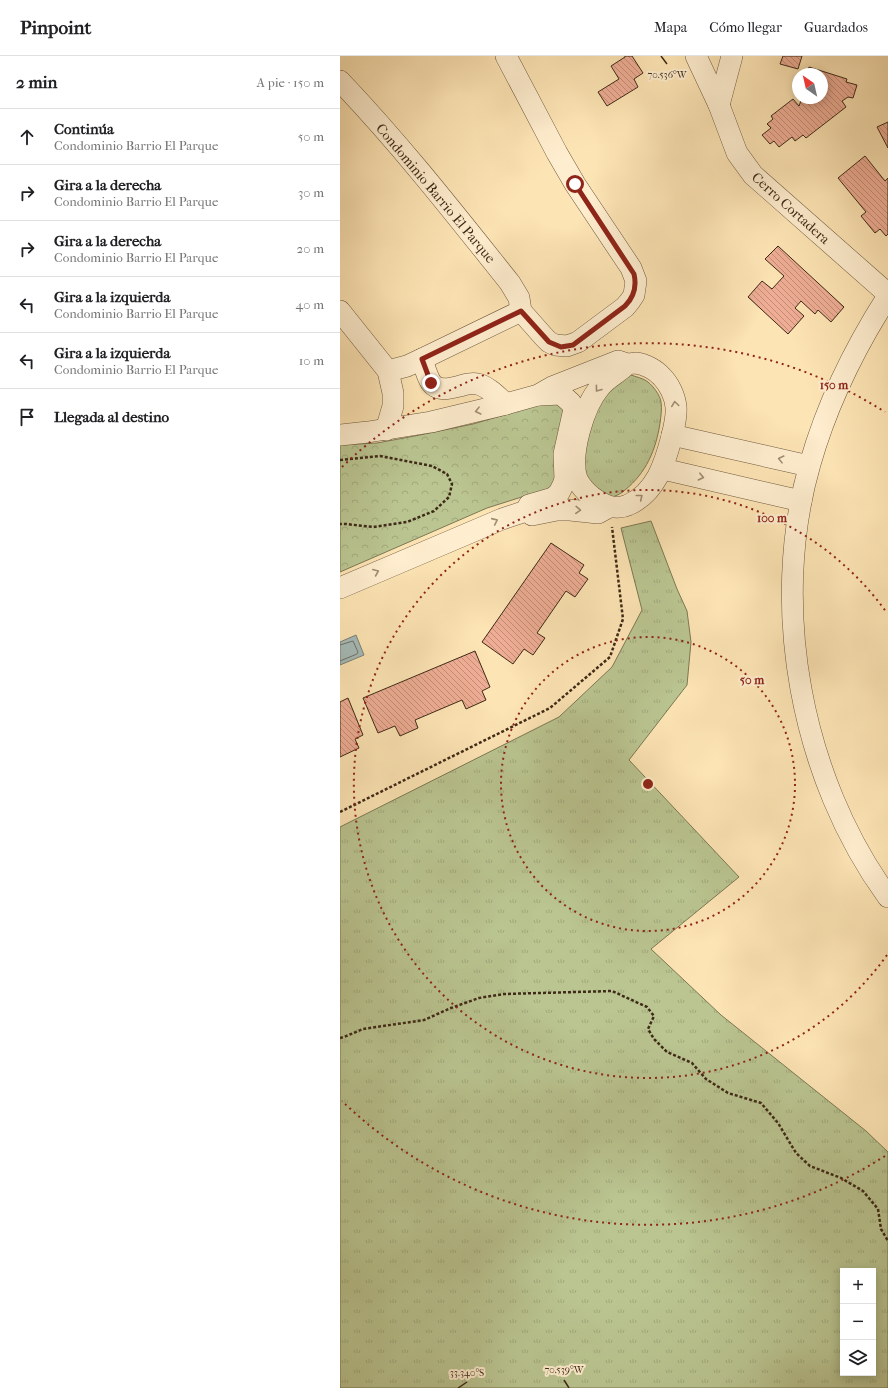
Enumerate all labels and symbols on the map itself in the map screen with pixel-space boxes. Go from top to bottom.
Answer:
north arrow [792,68,828,104]
text: 70.536°W [647,69,688,81]
street label: Condominio Barrio El Parque [372,120,499,267]
street label: Cerro Cortadera [748,169,834,248]
route start [566,175,584,193]
route end [422,374,440,392]
text: 150 m [820,378,849,392]
one-way arrow [595,385,603,392]
one-way arrow [671,400,680,407]
one-way arrow [474,406,481,415]
one-way arrow [778,455,785,464]
one-way arrow [698,473,704,481]
one-way arrow [636,495,643,502]
one-way arrow [575,506,581,515]
text: 100 m [757,511,788,525]
one-way arrow [492,518,499,526]
one-way arrow [372,569,379,577]
text: 50 m [740,673,765,687]
centre of rings [641,777,655,791]
text: 70.539°W [545,1364,585,1376]
text: 33.340°S [450,1367,484,1379]

